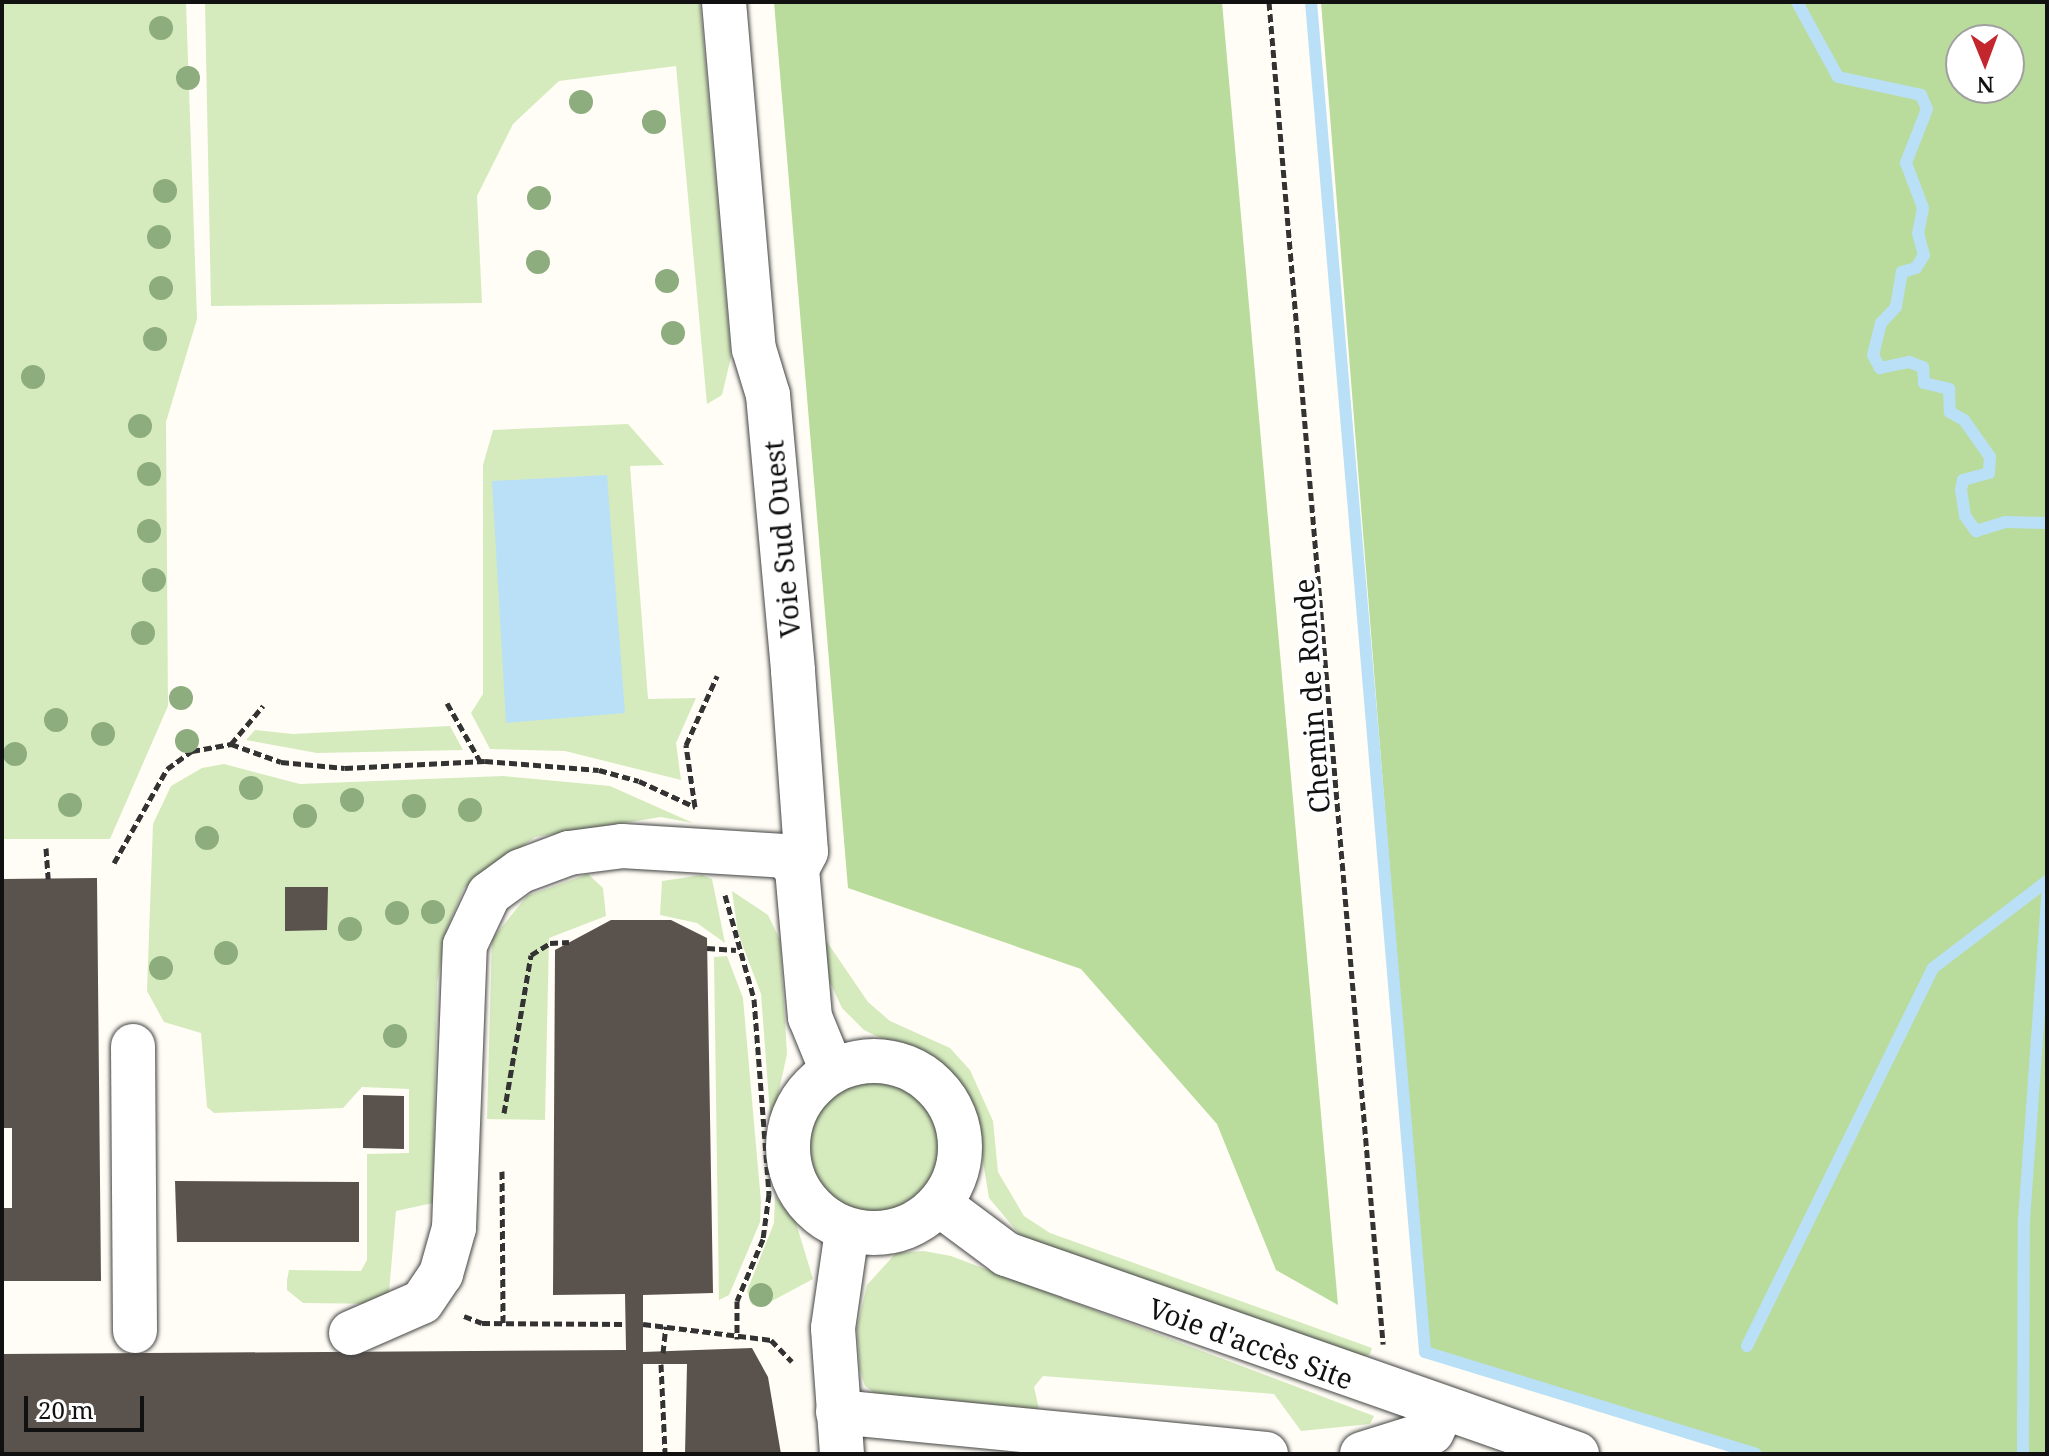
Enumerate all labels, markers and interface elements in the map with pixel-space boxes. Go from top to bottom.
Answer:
north arrow [1945,24,2025,104]
text: N [1976,71,1994,101]
street label: Voie Sud Ouest [756,439,806,639]
street label: Chemin de Ronde [1286,578,1336,814]
street label: Voie d'accès Site [1144,1290,1358,1396]
scale bar [28,1380,148,1430]
text: 20 m [38,1393,94,1426]

